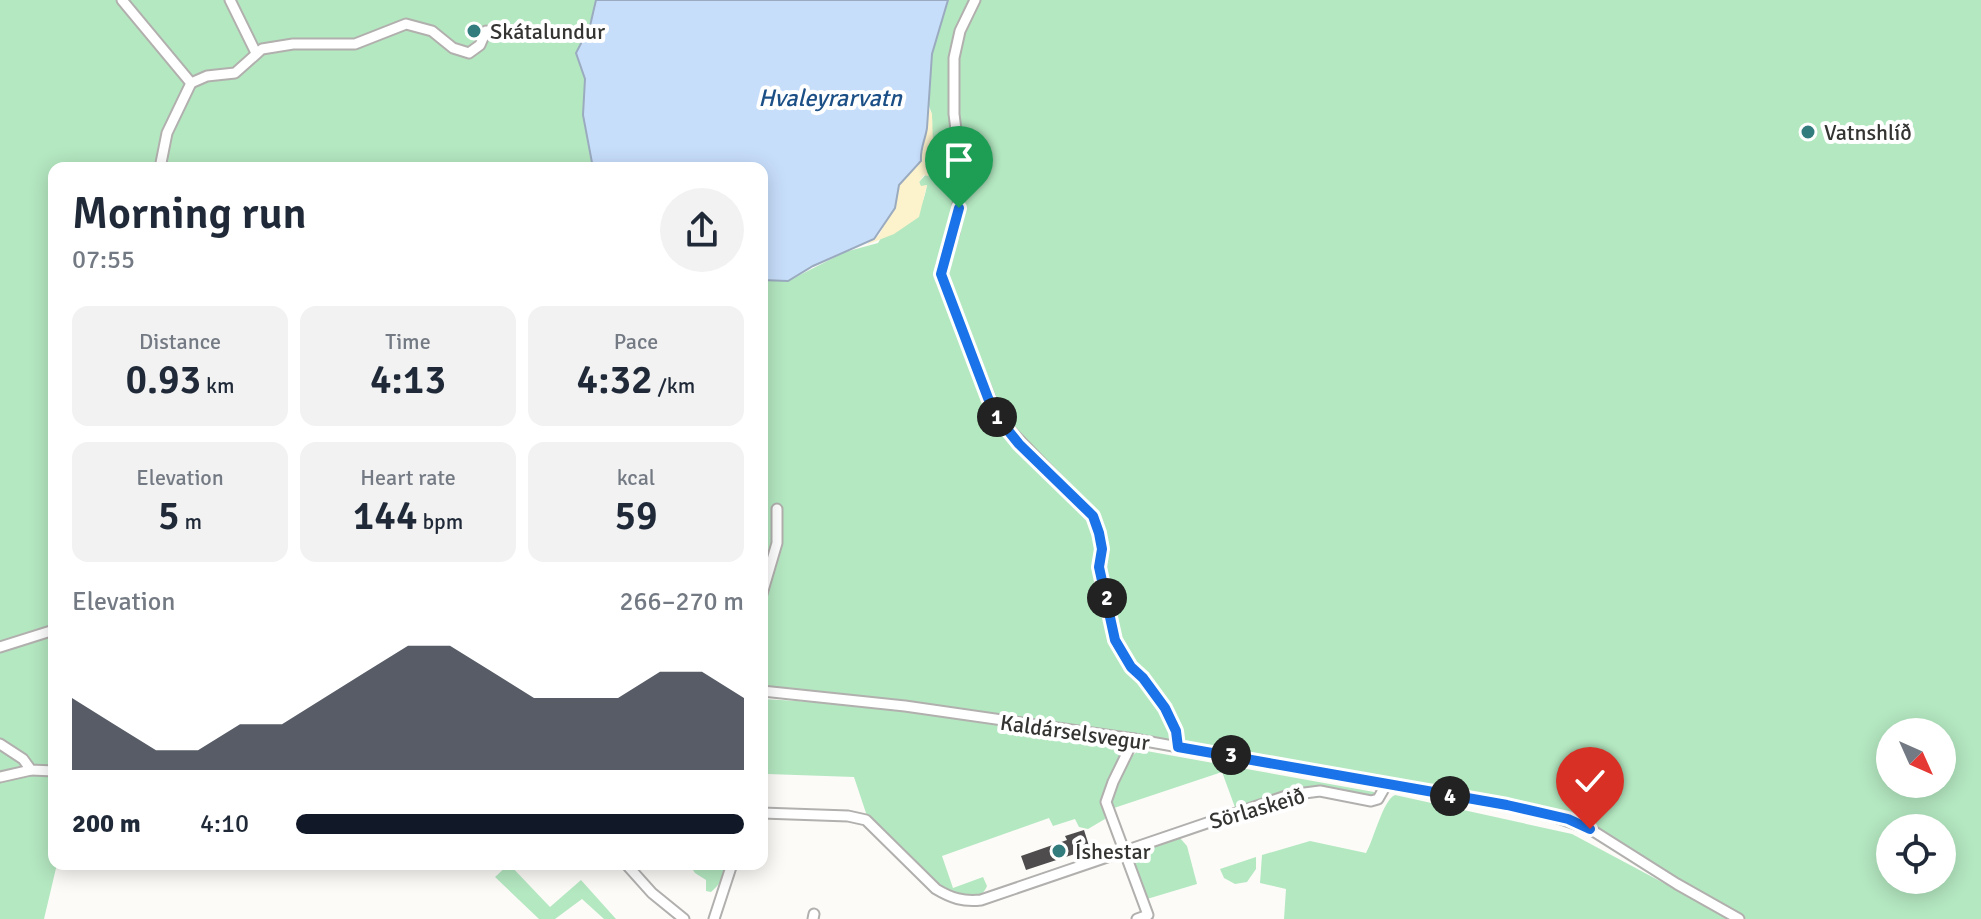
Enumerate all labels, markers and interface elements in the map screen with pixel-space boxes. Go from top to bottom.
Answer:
place label: Skátalundur [490,18,605,45]
marker: Skátalundur [465,22,483,40]
water label: Hvaleyrarvatn [758,83,903,113]
place label: Vatnshlíð [1824,119,1912,146]
marker: Vatnshlíð [1799,123,1817,141]
pin [925,126,993,208]
icon: arrive [937,138,981,182]
text: Morning run [72,187,307,241]
button: share [660,188,744,272]
text: 07:55 [72,244,135,276]
text: Distance [139,328,221,355]
text: Time [385,328,431,355]
text: Pace [614,328,658,355]
text: 0.93 [125,355,201,405]
text: 4:13 [370,355,446,405]
text: 4:32 [577,355,653,405]
text: km [201,372,235,399]
text: /km [653,372,695,399]
pin: 1 [977,397,1017,437]
text: 1 [991,403,1003,430]
text: Elevation [136,464,224,491]
text: Heart rate [360,464,456,491]
text: kcal [617,464,655,491]
text: 5 [158,491,180,541]
text: 144 [353,491,418,541]
text: 59 [614,491,658,541]
text: m [180,508,202,535]
text: bpm [418,508,463,535]
pin: 2 [1087,578,1127,618]
text: 2 [1101,584,1113,611]
text: Elevation [72,586,176,618]
text: 266–270 m [620,586,744,618]
street label: Kaldárselsvegur [998,709,1151,756]
north arrow [1876,718,1956,798]
map controls [1876,718,1956,894]
pin: 3 [1211,735,1251,775]
text: 3 [1225,741,1237,768]
pin [1556,747,1624,829]
icon: check [1568,759,1612,803]
pin: 4 [1430,776,1470,816]
street label: Sörlaskeið [1206,782,1308,835]
text: 4 [1444,782,1456,809]
text: 200 m [72,808,141,840]
text: 4:10 [200,808,249,840]
button: locate [1876,814,1956,894]
place label: Íshestar [1075,838,1151,865]
marker: Íshestar [1050,842,1068,860]

